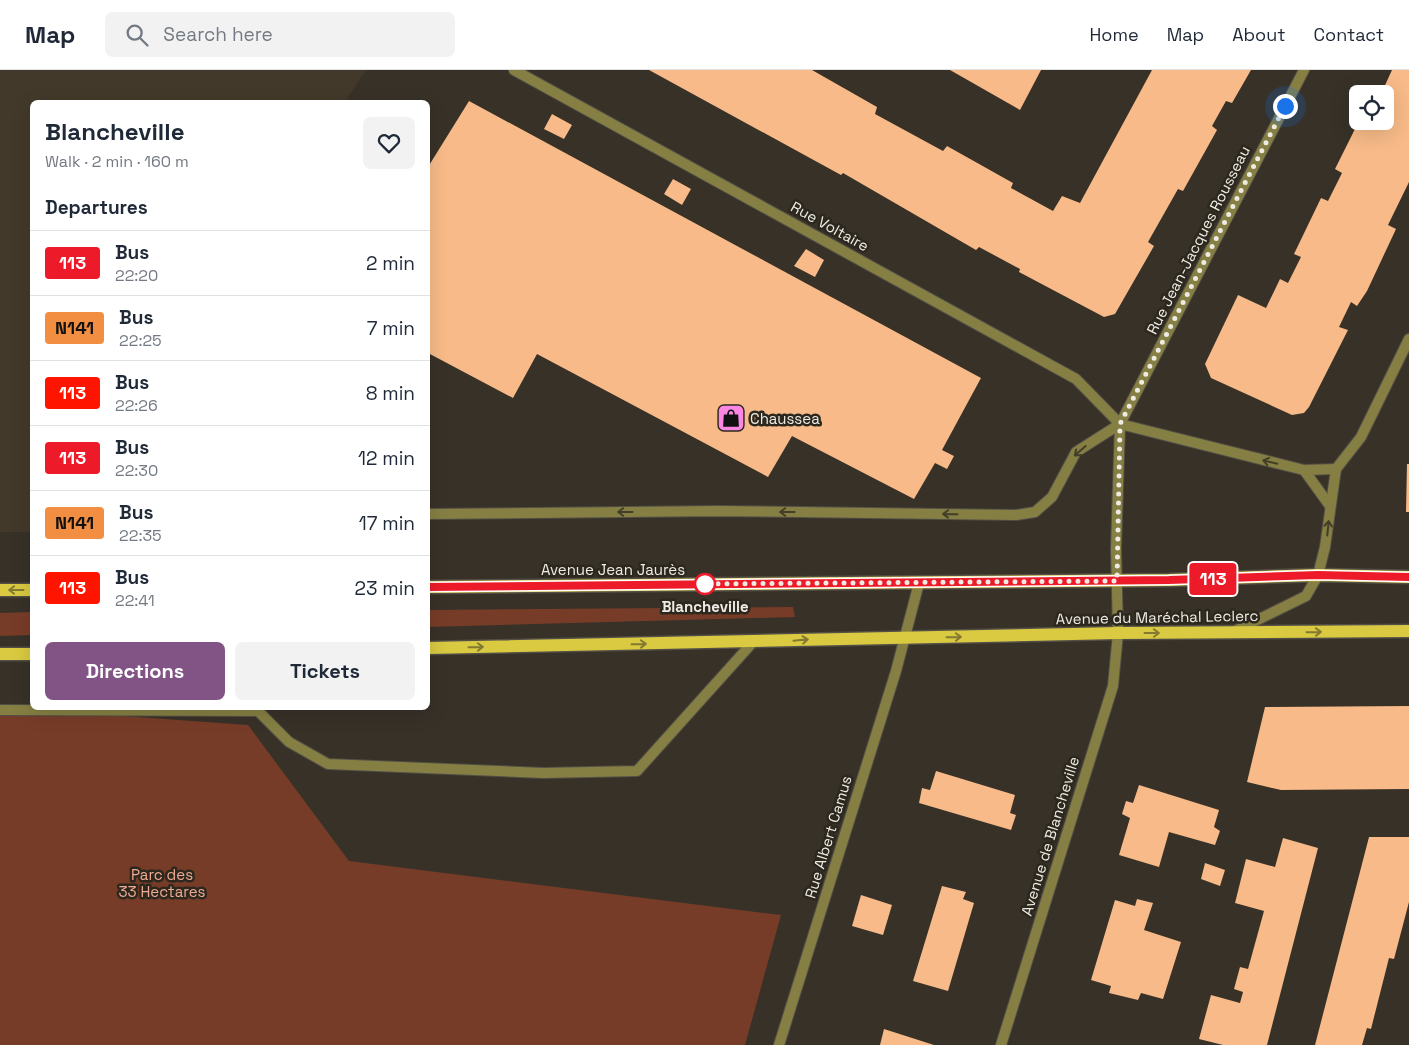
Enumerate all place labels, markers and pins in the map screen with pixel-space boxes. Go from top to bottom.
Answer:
shop icon: Chaussea [716,403,746,433]
place label: Chaussea [750,409,820,428]
marker: Blancheville [694,573,716,595]
place label: Blancheville [661,597,749,616]

